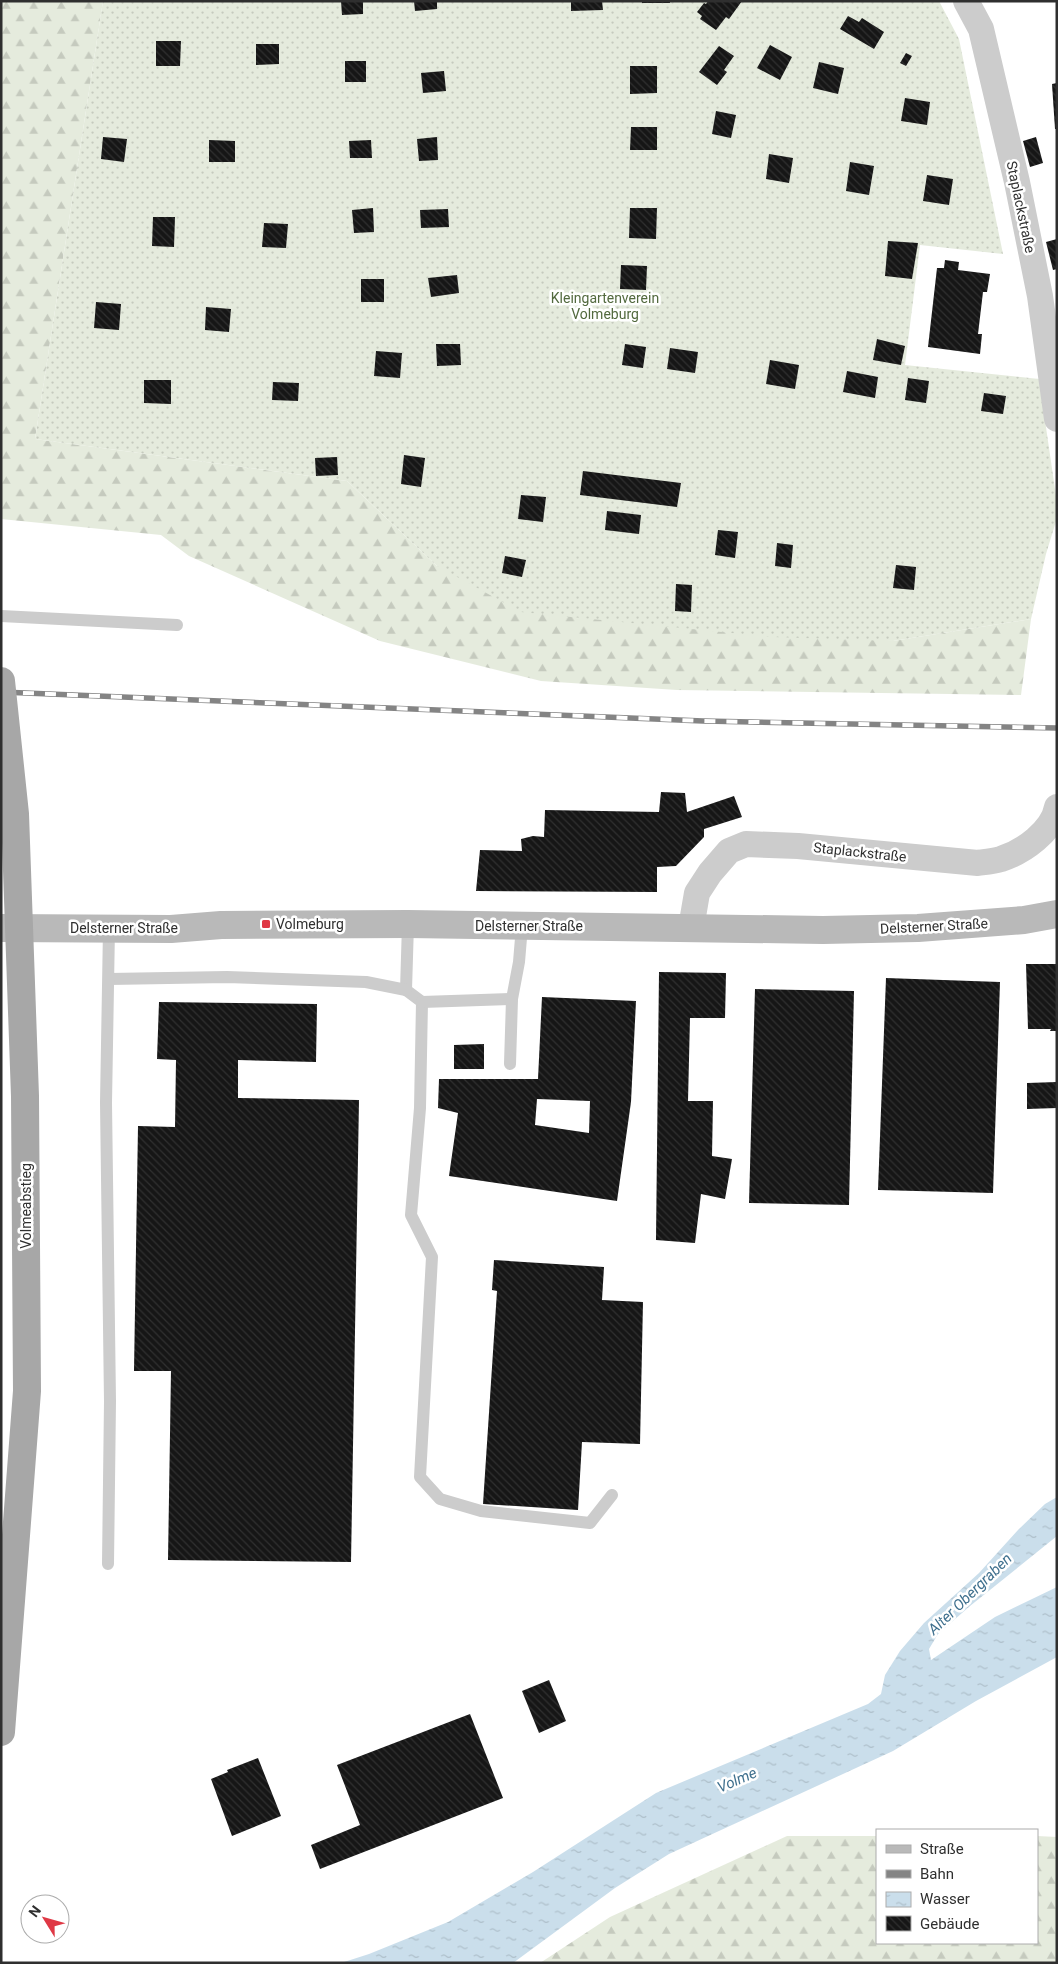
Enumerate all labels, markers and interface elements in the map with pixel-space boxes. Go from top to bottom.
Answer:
street label: Staplackstraße [1003,160,1039,254]
park label: Kleingartenverein Volmeburg [551,290,659,322]
street label: Staplackstraße [813,839,907,865]
street label: Delsterner Straße [880,915,988,937]
place label: Volmeburg [276,916,344,932]
marker: Volmeburg [260,918,272,930]
street label: Delsterner Straße [475,918,583,934]
street label: Delsterner Straße [70,920,178,936]
street label: Volmeabstieg [18,1163,34,1249]
water label: Alter Obergraben [924,1550,1016,1639]
water label: Volme [714,1764,760,1796]
legend [876,1829,1038,1944]
text: Straße [920,1840,964,1858]
text: Bahn [920,1865,954,1883]
text: Wasser [920,1890,970,1908]
north arrow [20,1894,70,1944]
text: N [25,1902,44,1920]
text: Gebäude [920,1915,979,1933]

